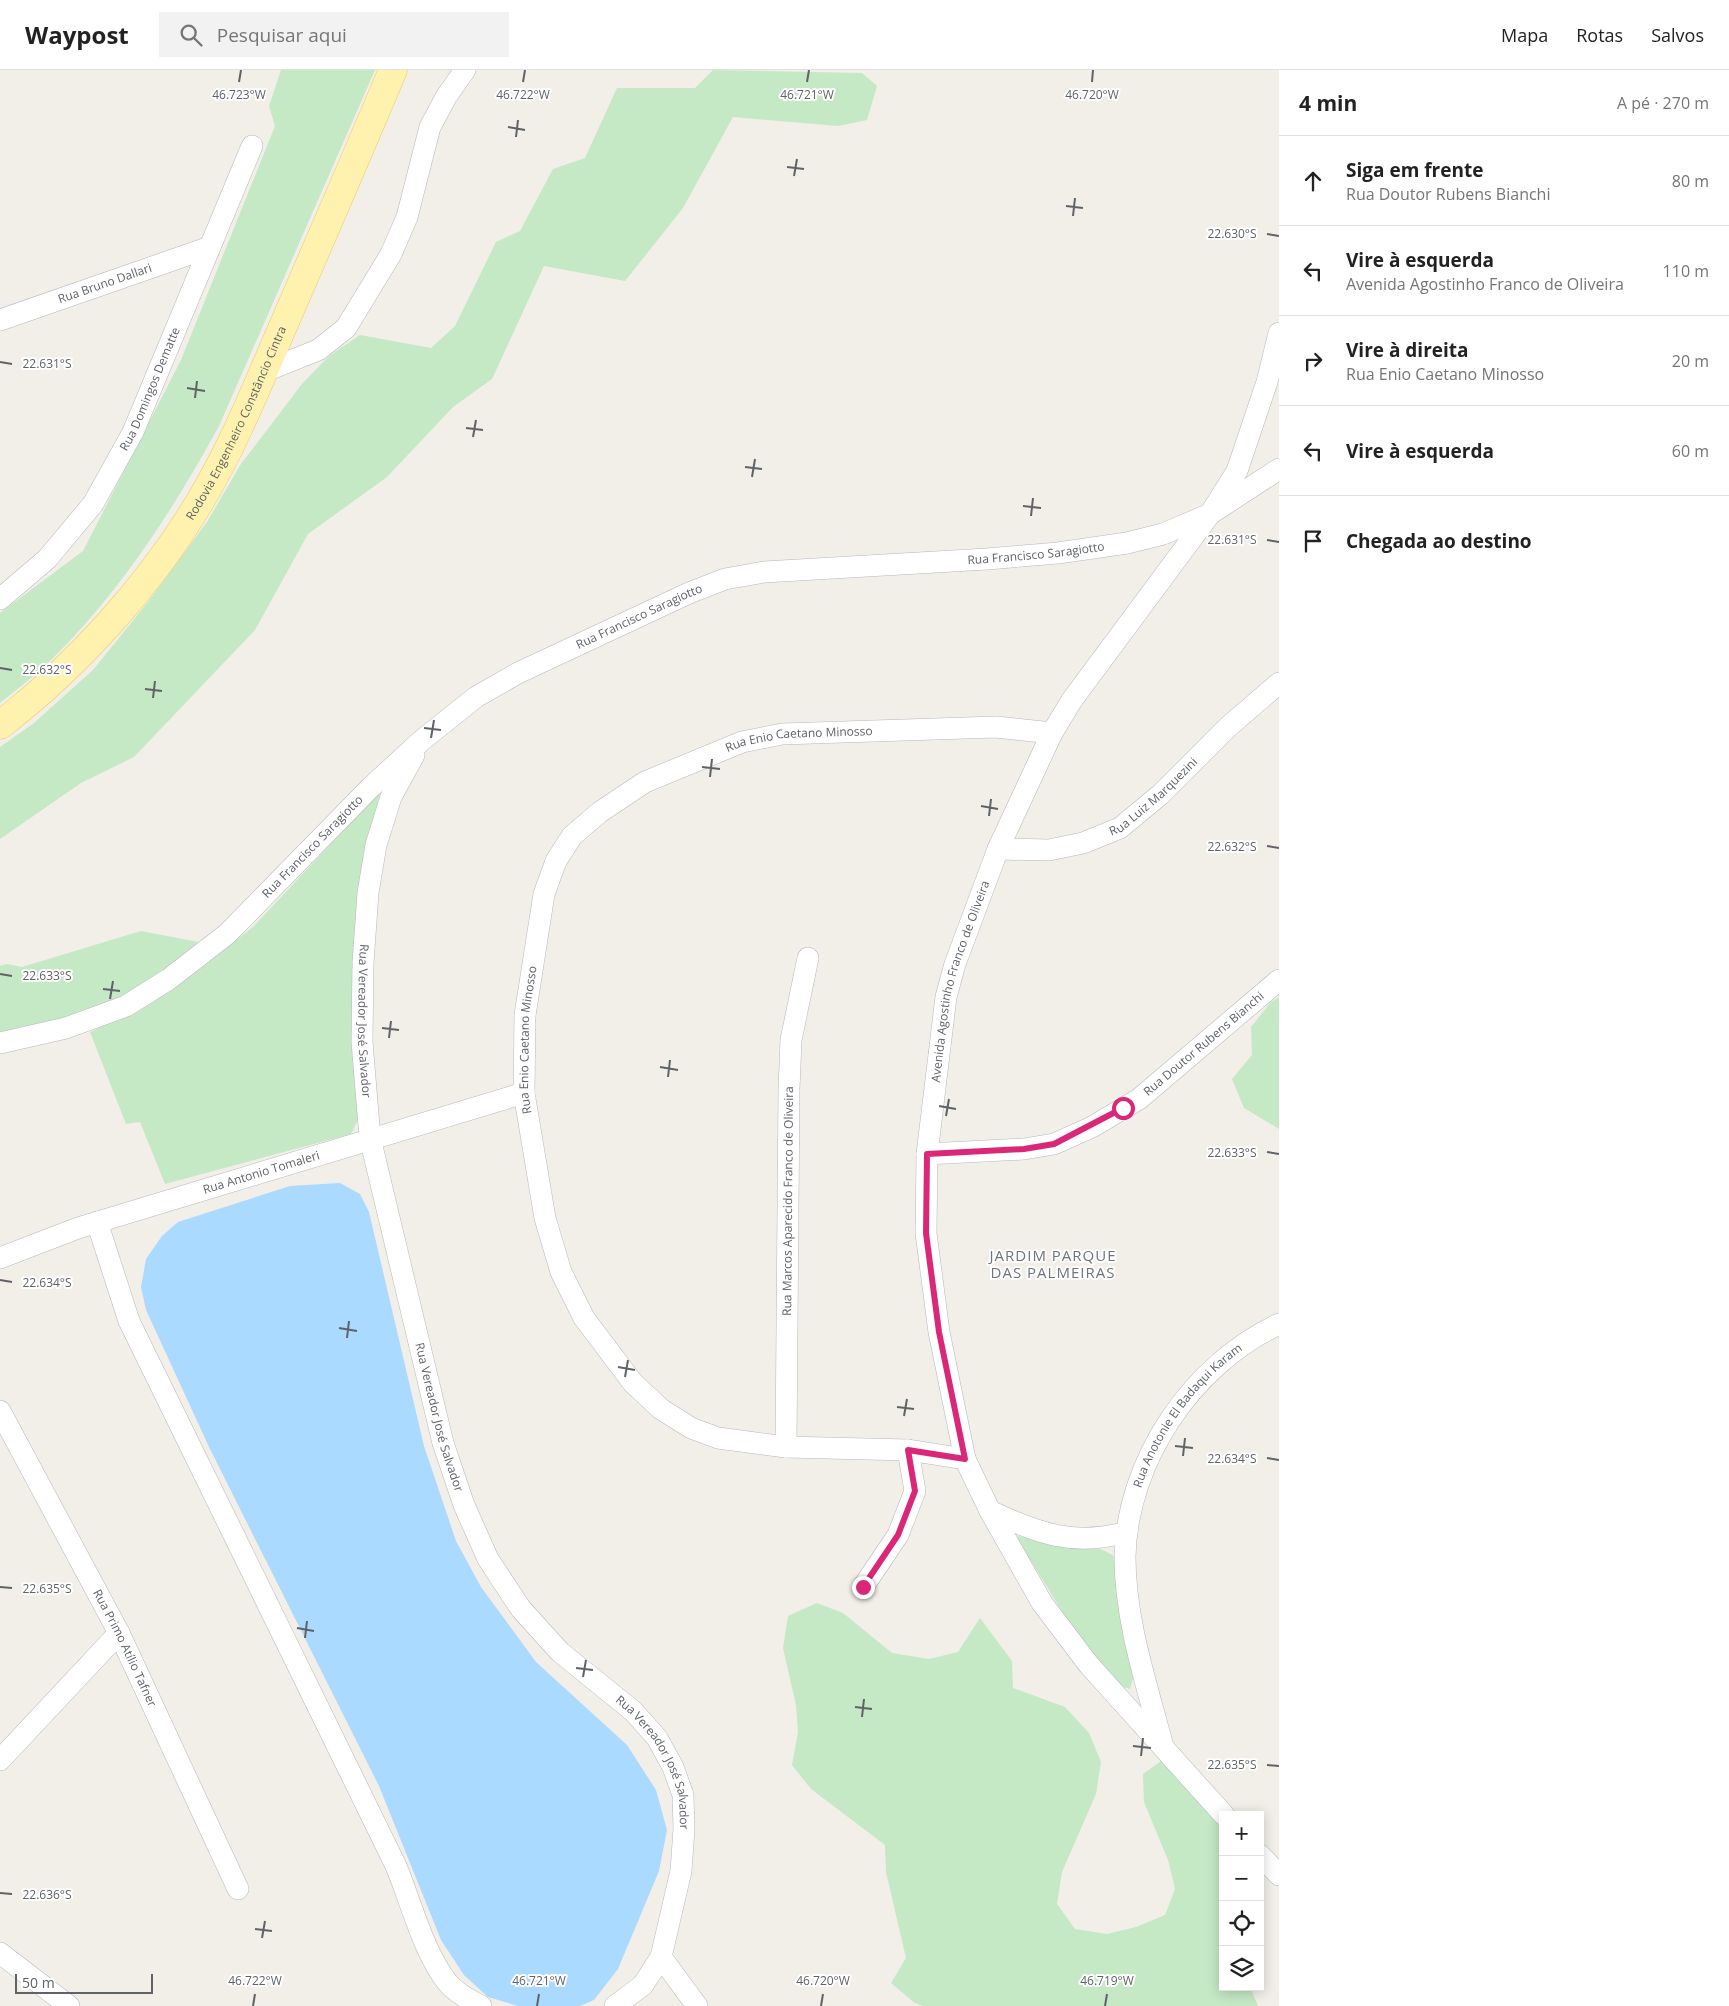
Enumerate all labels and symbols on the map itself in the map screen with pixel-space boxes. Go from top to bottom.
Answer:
text: 46.723°W [212,86,266,103]
text: 46.722°W [496,86,550,103]
text: 46.721°W [780,86,834,103]
text: 46.720°W [1065,86,1119,103]
text: 22.630°S [1207,225,1257,242]
street label: Rua Bruno Dallari [55,259,154,307]
street label: Rodovia Engenheiro Constâncio Cintra [182,323,290,523]
street label: Rua Domingos Dematte [115,324,184,454]
text: 22.631°S [22,355,72,372]
text: 22.631°S [1207,531,1257,548]
street label: Rua Francisco Saragiotto [967,537,1106,568]
street label: Rua Francisco Saragiotto [573,580,705,653]
text: 22.632°S [22,661,72,678]
street label: Rua Enio Caetano Minosso [723,722,873,756]
street label: Rua Luiz Marquezini [1106,753,1201,840]
street label: Rua Francisco Saragiotto [258,791,366,901]
text: 22.632°S [1207,838,1257,855]
street label: Avenida Agostinho Franco de Oliveira [927,878,993,1083]
street label: Rua Vereador José Salvador [354,944,376,1098]
street label: Rua Enio Caetano Minosso [515,965,541,1115]
text: 22.633°S [22,967,72,984]
street label: Rua Doutor Rubens Bianchi [1140,987,1267,1100]
street label: Rua Marcos Aparecido Franco de Oliveira [778,1086,797,1316]
route start [1112,1097,1135,1120]
text: 22.633°S [1207,1144,1257,1161]
street label: Rua Antonio Tomaleri [201,1146,321,1198]
district label: JARDIM PARQUE DAS PALMEIRAS [988,1245,1116,1282]
text: 22.634°S [22,1274,72,1291]
street label: Rua Anotonie El Badaqui Karam [1129,1339,1245,1490]
street label: Rua Vereador José Salvador [411,1341,468,1494]
text: 22.634°S [1207,1450,1257,1467]
route end [852,1576,875,1599]
text: 22.635°S [22,1580,72,1597]
street label: Rua Primo Atílio Tafner [89,1586,161,1709]
street label: Rua Vereador José Salvador [612,1691,693,1830]
text: 22.635°S [1207,1756,1257,1773]
text: 22.636°S [22,1886,72,1903]
scale bar [15,1971,152,1994]
text: 46.722°W [228,1972,282,1989]
text: 46.721°W [512,1972,566,1989]
text: 46.720°W [796,1972,850,1989]
text: 46.719°W [1080,1972,1134,1989]

